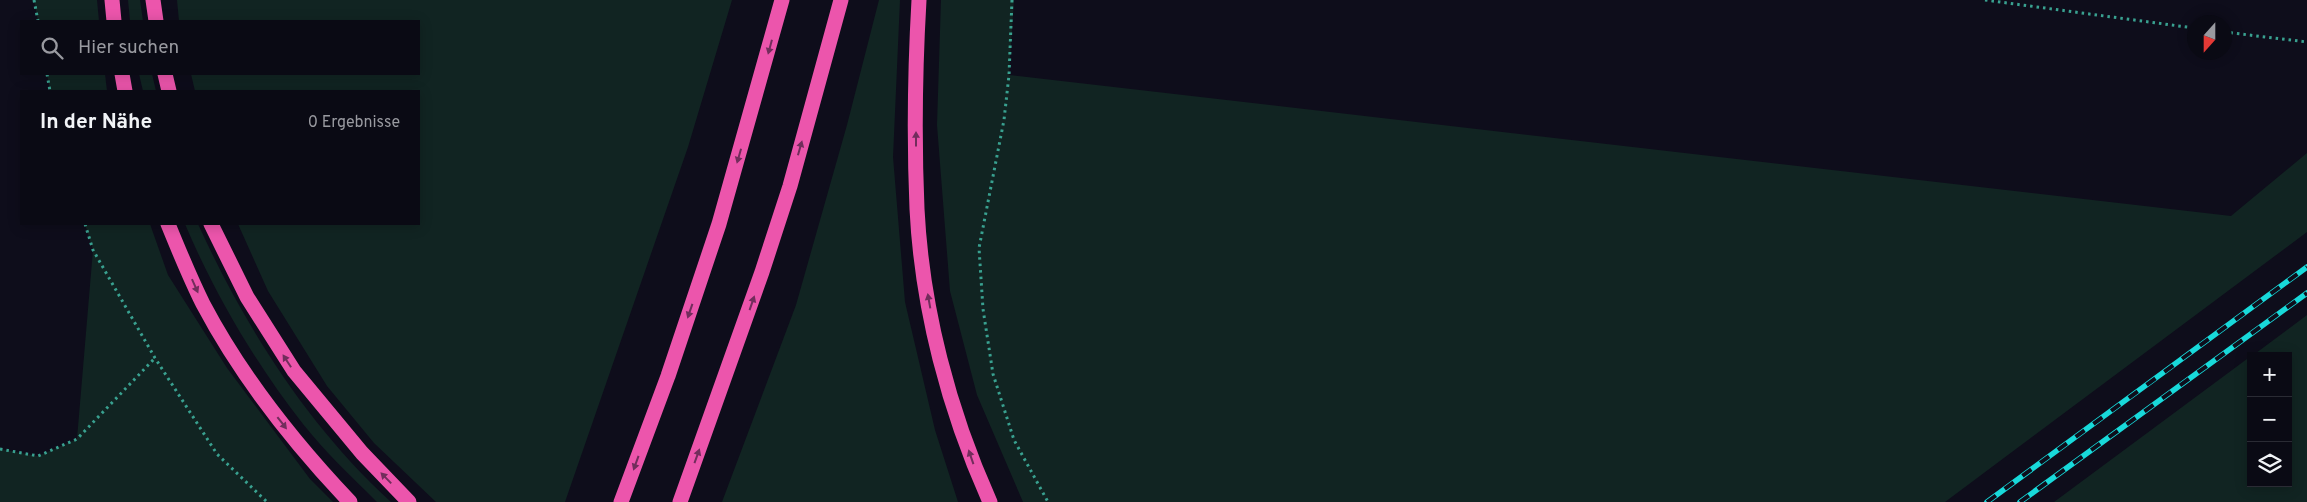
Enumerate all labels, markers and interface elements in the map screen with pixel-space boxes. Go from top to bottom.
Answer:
north arrow [2187,15,2232,60]
search box [20,20,420,75]
icon: search [38,34,66,62]
text: Hier suchen [78,36,179,60]
one-way arrow [765,40,773,55]
text: In der Nähe [40,109,152,136]
text: 0 Ergebnisse [308,113,400,133]
one-way arrow [912,131,920,147]
one-way arrow [796,141,804,156]
one-way arrow [735,148,743,163]
one-way arrow [191,279,199,293]
one-way arrow [924,292,932,308]
one-way arrow [749,296,756,311]
one-way arrow [686,303,694,318]
map controls [2247,352,2292,487]
button: + [2247,352,2292,397]
one-way arrow [283,354,292,368]
button: − [2247,397,2292,442]
one-way arrow [277,416,287,429]
button: layers [2247,442,2292,487]
one-way arrow [694,449,701,464]
one-way arrow [967,449,975,464]
one-way arrow [632,456,639,471]
one-way arrow [380,472,392,484]

